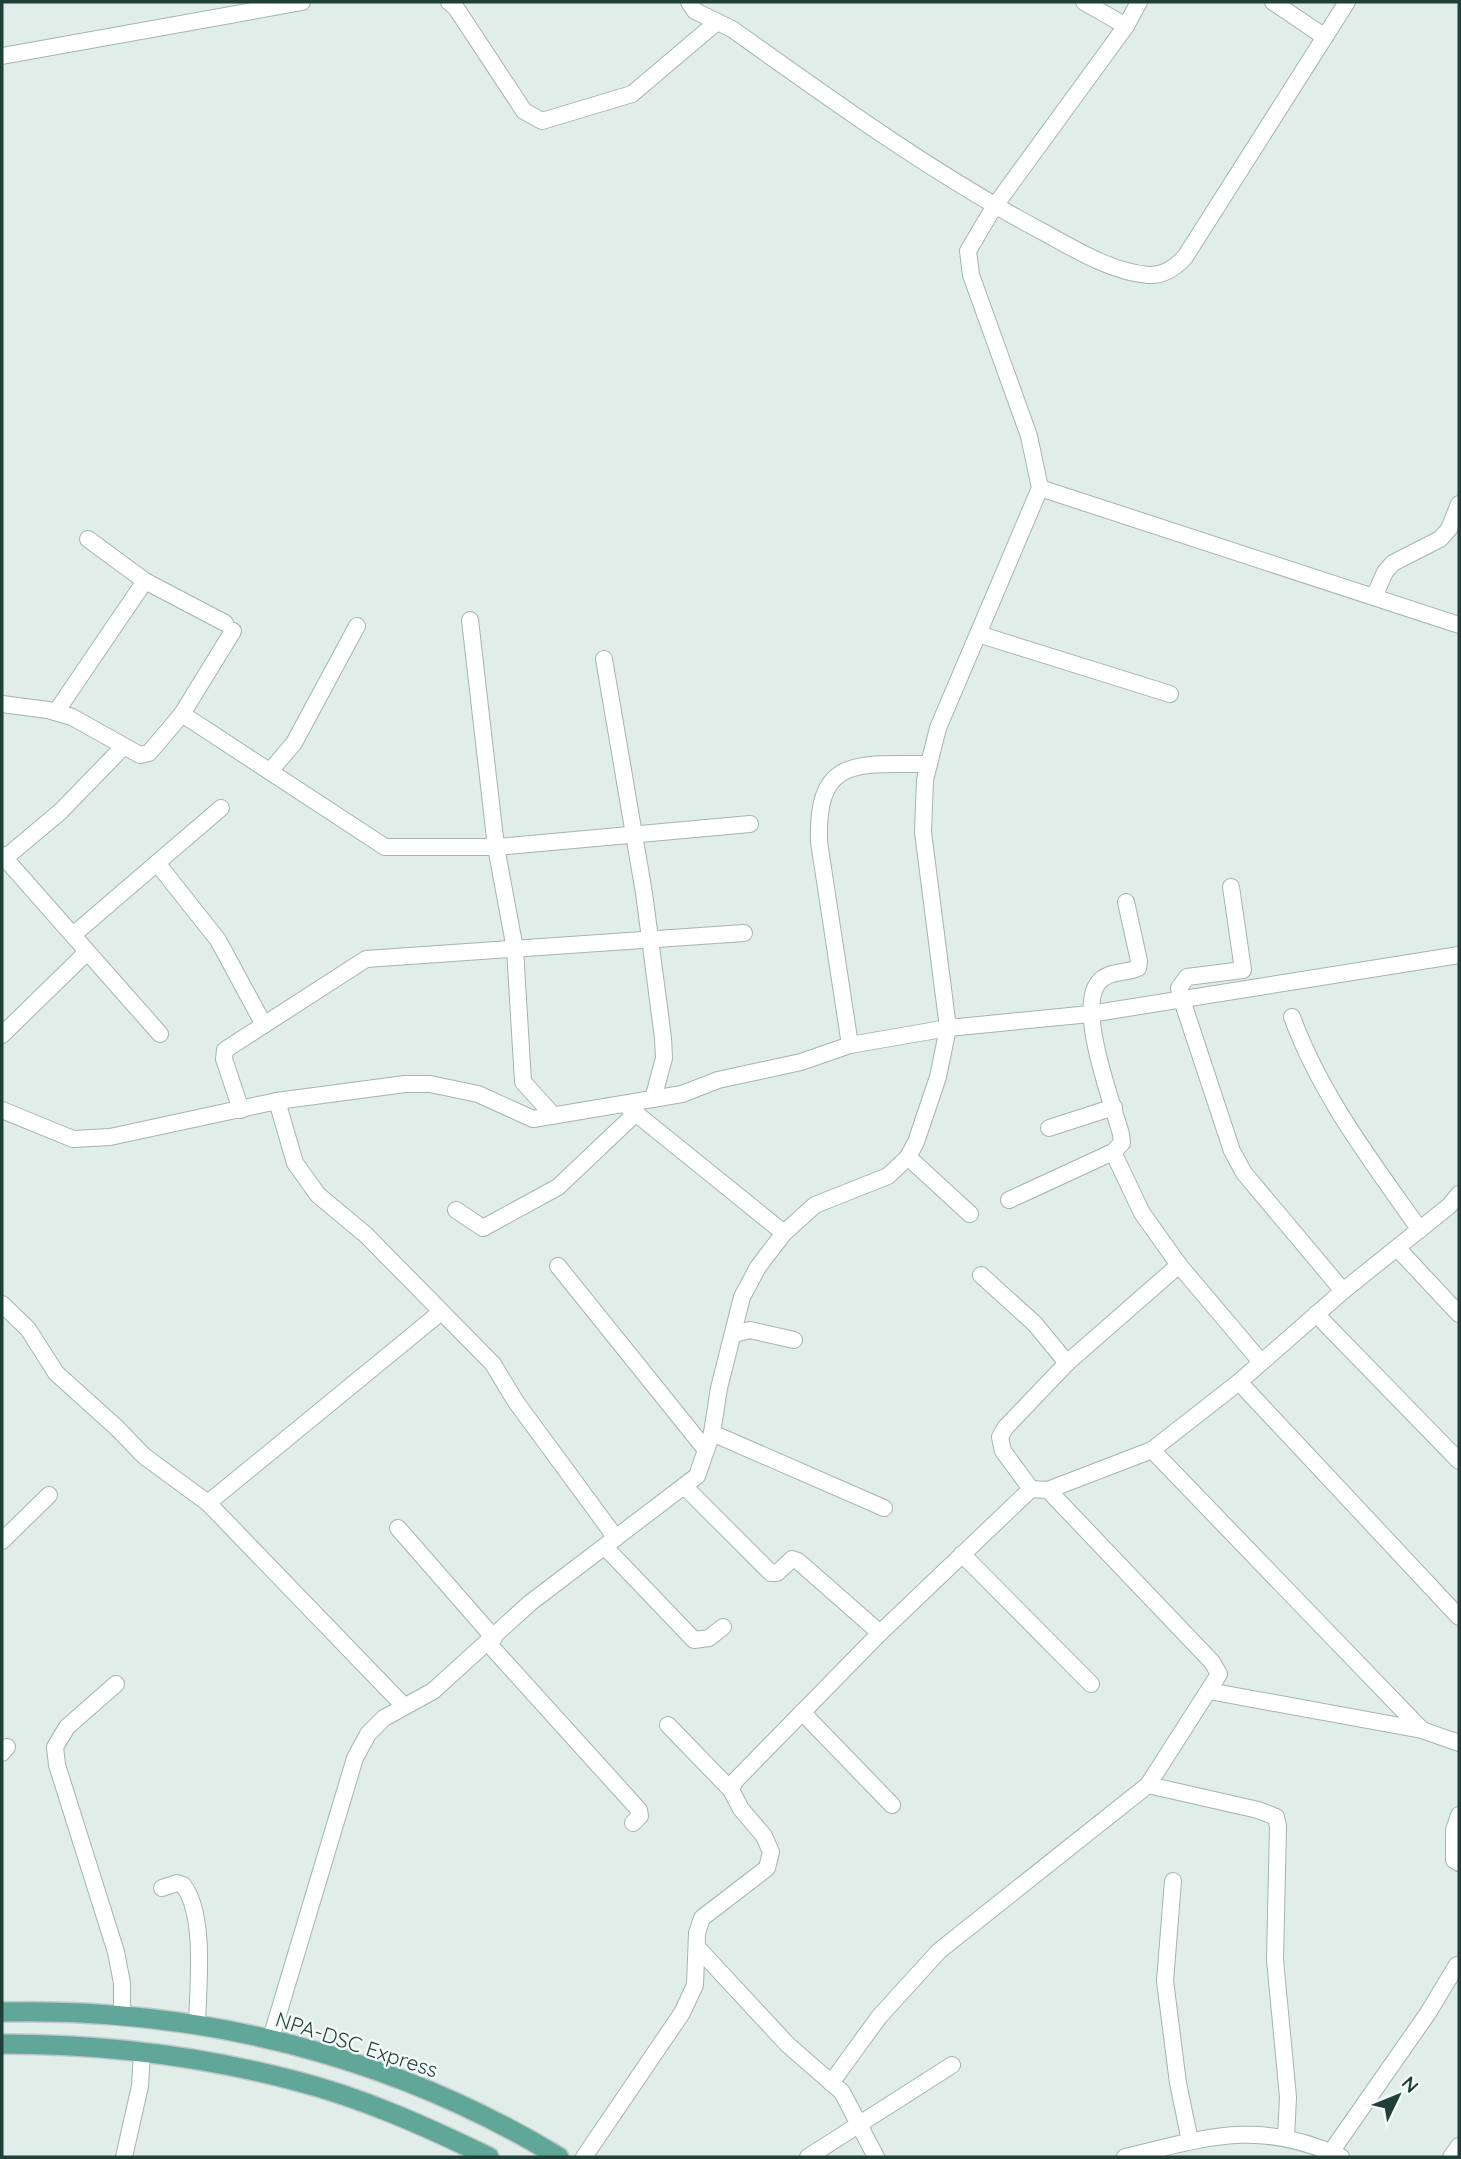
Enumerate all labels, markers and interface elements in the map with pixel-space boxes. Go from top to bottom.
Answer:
street label: NPA-DSC Express [273,2006,441,2082]
north arrow [1363,2061,1433,2131]
text: N [1397,2071,1424,2098]

